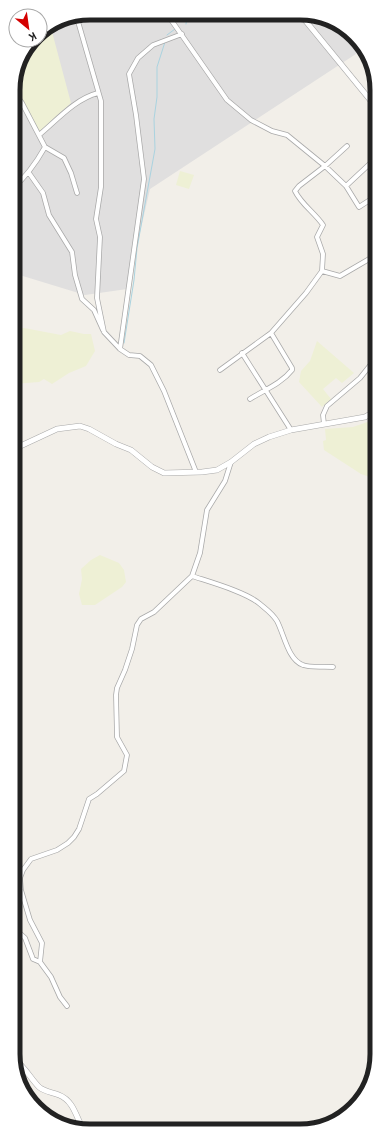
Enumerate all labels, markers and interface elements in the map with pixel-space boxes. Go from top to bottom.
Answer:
north arrow [8,8,48,48]
text: K [26,29,39,45]

